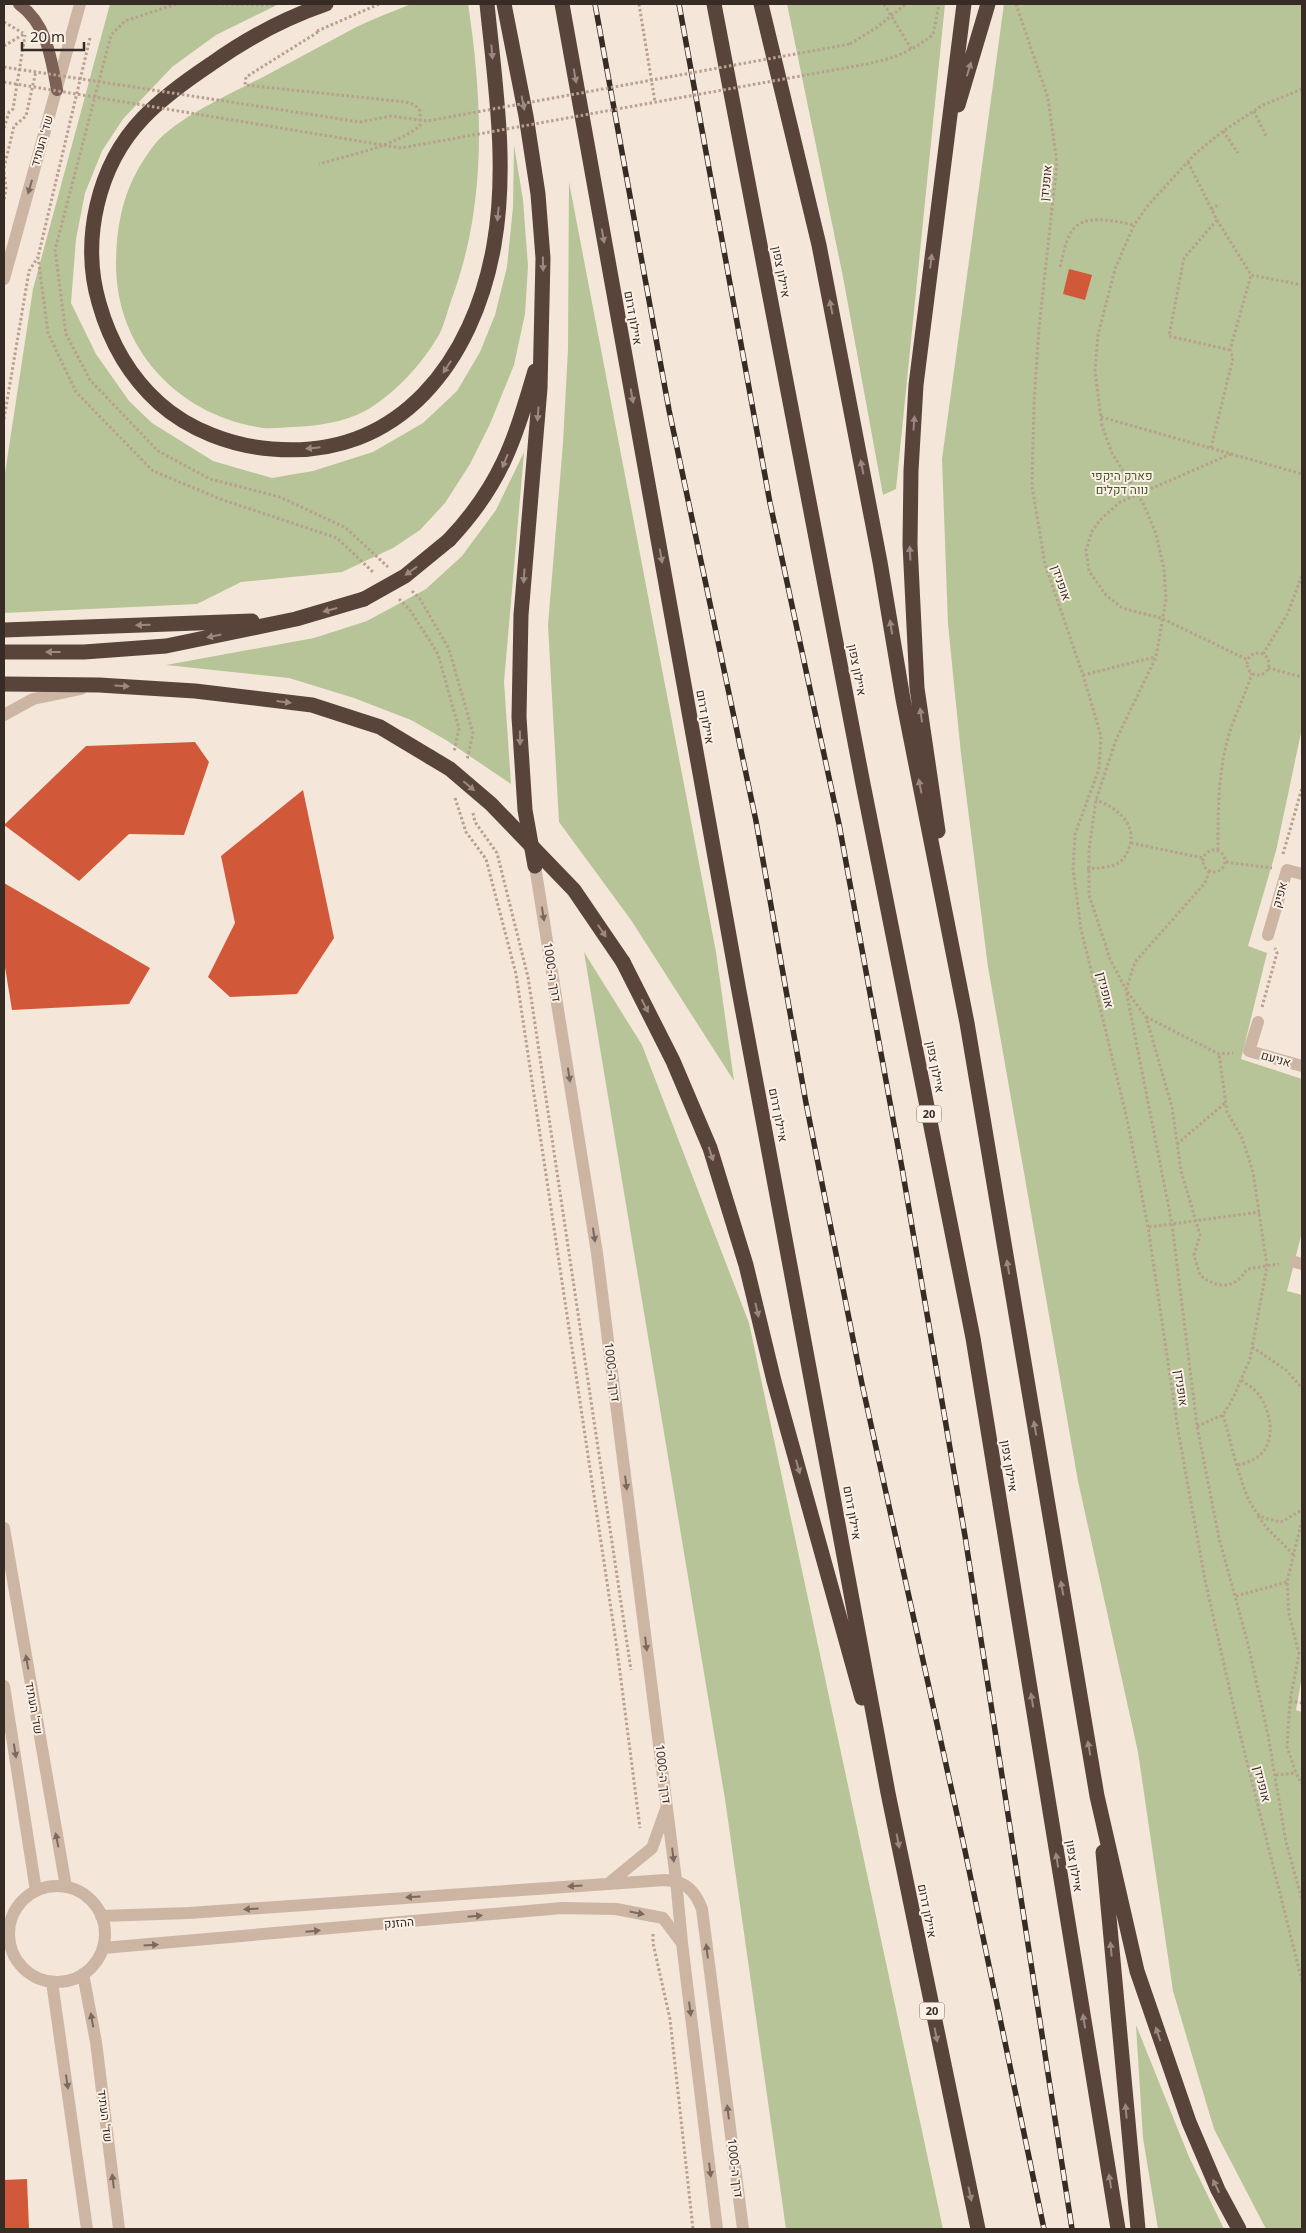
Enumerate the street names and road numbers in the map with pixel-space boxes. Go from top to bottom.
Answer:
street label: שד' העתיד [26,113,57,169]
street label: אופנידן [1035,164,1056,202]
street label: איילון צפון [768,245,795,299]
street label: איילון דרום [620,290,647,347]
street label: אופנידן [1048,563,1076,603]
street label: איילון צפון [844,643,871,697]
street label: איילון דרום [692,689,719,746]
street label: אפיק [1268,880,1291,910]
street label: דרך ה-1000 [539,941,566,1003]
street label: אופנידן [1093,970,1118,1010]
street label: איילון צפון [922,1040,949,1094]
street label: אניעם [1259,1046,1293,1071]
street label: איילון דרום [765,1087,792,1144]
road number: 20 [916,1106,942,1122]
street label: דרך ה-1000 [600,1341,625,1403]
street label: אופנידן [1171,1369,1192,1407]
street label: איילון צפון [997,1439,1022,1493]
street label: איילון דרום [839,1485,866,1542]
street label: שד' העתיד [22,1680,47,1735]
street label: דרך ה-1000 [651,1743,676,1805]
street label: אופנידן [1250,1764,1275,1804]
street label: איילון צפון [1062,1839,1087,1893]
street label: איילון דרום [914,1883,941,1940]
street label: ההזנק [383,1913,415,1932]
road number: 20 [920,2002,944,2020]
street label: שד' העתיד [94,2089,117,2143]
street label: דרך ה-1000 [723,2137,748,2199]

